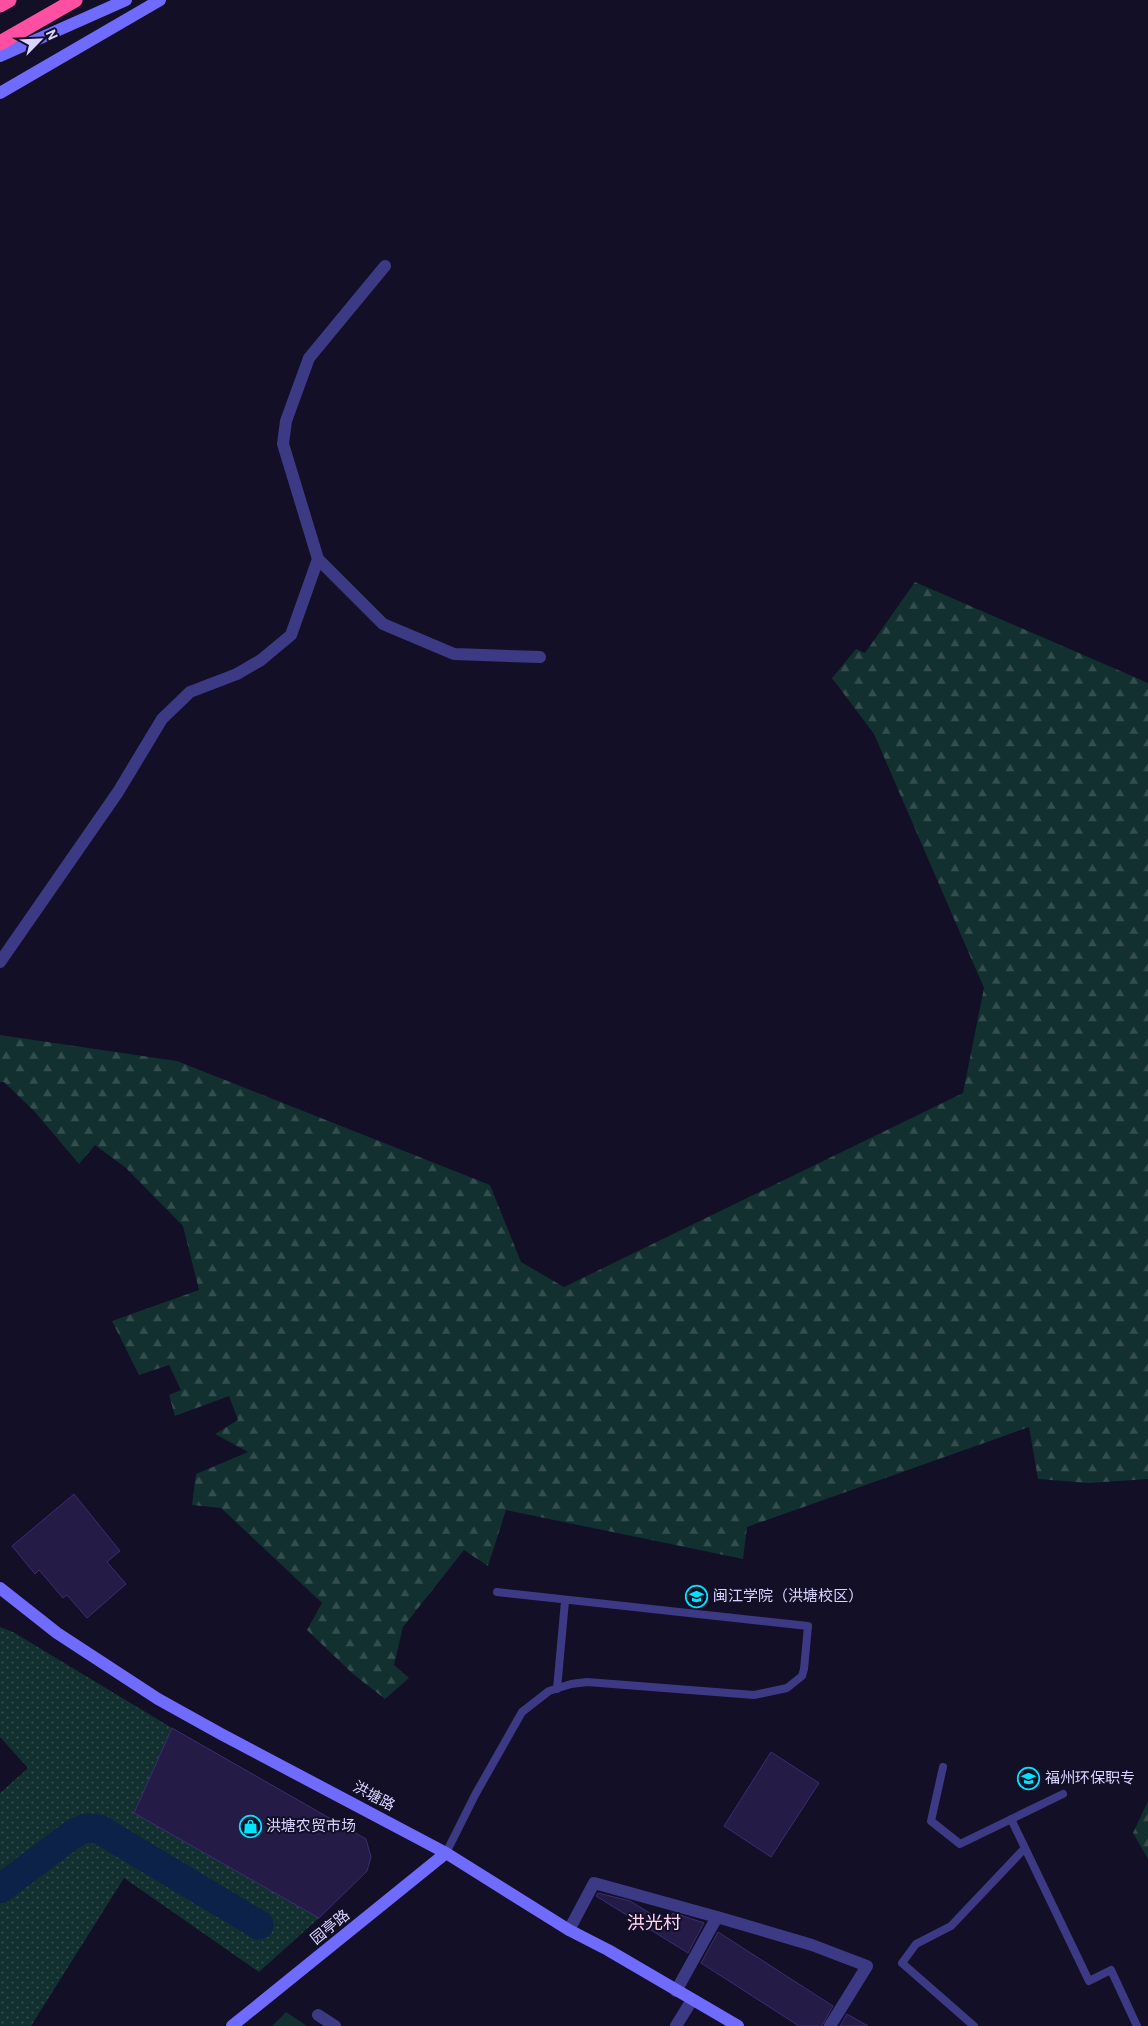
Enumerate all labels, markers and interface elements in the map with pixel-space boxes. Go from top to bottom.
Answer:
north arrow [15,15,65,65]
text: N [43,27,62,42]
school or university icon: 闽江学院（洪塘校区） [685,1584,709,1608]
place label: 闽江学院（洪塘校区） [713,1586,863,1604]
school or university icon: 福州环保职专 [1017,1766,1041,1790]
place label: 福州环保职专 [1045,1768,1135,1786]
street label: 洪塘路 [350,1777,399,1814]
shop icon: 洪塘农贸市场 [238,1814,262,1838]
place label: 洪塘农贸市场 [266,1816,356,1834]
street label: 园亭路 [306,1905,353,1947]
district label: 洪光村 [627,1911,681,1933]

